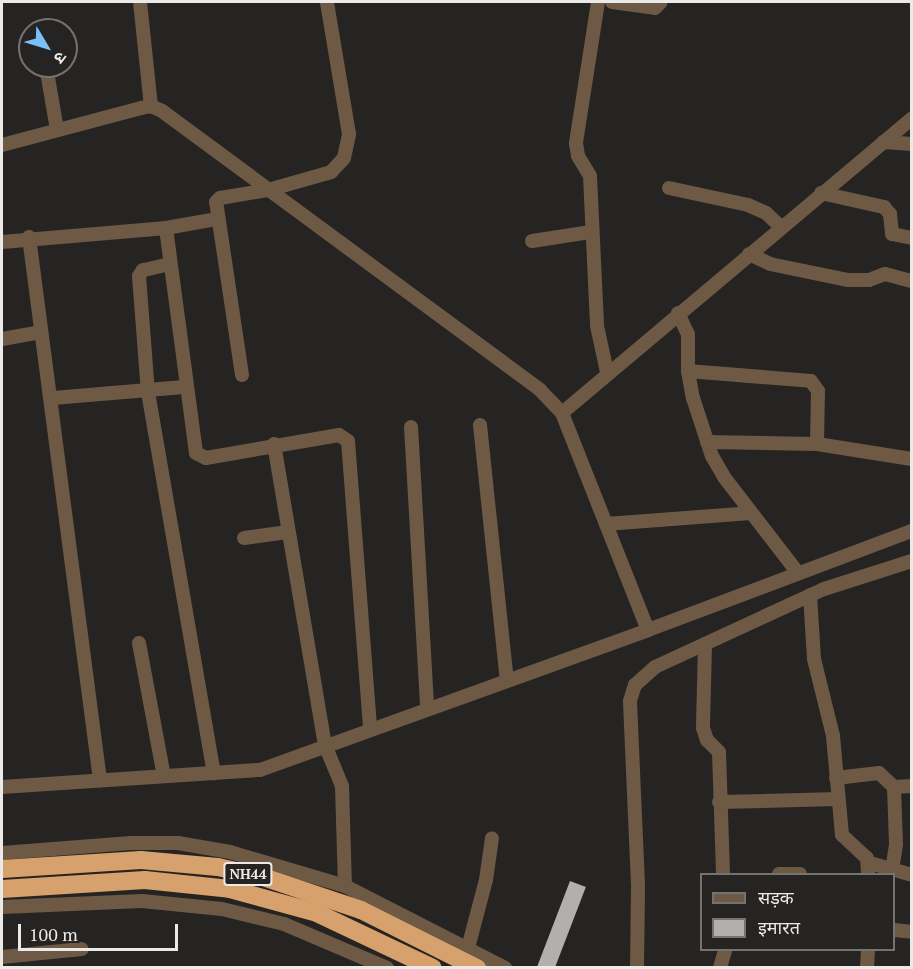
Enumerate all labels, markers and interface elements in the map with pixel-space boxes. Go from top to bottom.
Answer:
north arrow [18,18,78,78]
text: उ [49,47,72,68]
road number: NH44 [222,863,274,885]
legend [700,873,895,951]
text: सड़क [758,885,794,909]
scale bar [21,912,182,950]
text: इमारत [758,915,800,939]
text: 100 m [29,922,78,946]

